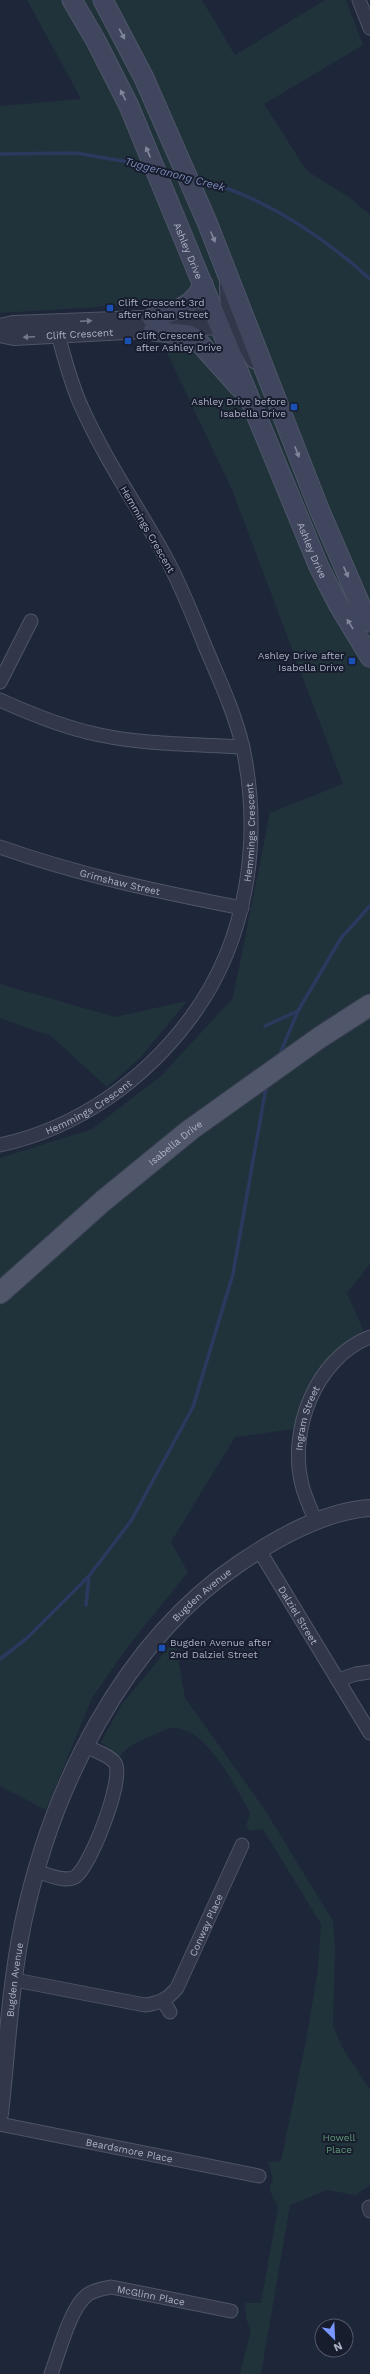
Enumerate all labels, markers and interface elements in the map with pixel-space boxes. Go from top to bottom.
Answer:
one-way arrow [118,28,125,40]
one-way arrow [120,89,126,101]
one-way arrow [145,145,151,157]
water label: Tuggeranong Creek [123,155,227,194]
street label: Ashley Drive [172,221,205,281]
one-way arrow [211,232,217,244]
place label: Clift Crescent 3rd after Rohan Street [118,297,209,320]
marker: Clift Crescent 3rd after Rohan Street [105,303,115,313]
one-way arrow [80,317,92,324]
street label: Clift Crescent [46,327,114,341]
place label: Clift Crescent after Ashley Drive [136,330,222,353]
one-way arrow [23,333,35,340]
marker: Clift Crescent after Ashley Drive [123,336,133,346]
place label: Ashley Drive before Isabella Drive [191,396,286,419]
marker: Ashley Drive before Isabella Drive [289,402,299,412]
one-way arrow [295,446,301,458]
street label: Hemmings Crescent [118,484,177,575]
street label: Ashley Drive [295,521,329,581]
one-way arrow [343,567,349,578]
one-way arrow [346,618,353,630]
place label: Ashley Drive after Isabella Drive [258,650,344,673]
marker: Ashley Drive after Isabella Drive [347,656,357,666]
street label: Hemmings Crescent [242,782,257,883]
street label: Grimshaw Street [79,867,162,897]
street label: Hemmings Crescent [44,1077,135,1137]
street label: Isabella Drive [146,1118,205,1168]
street label: Ingram Street [294,1383,322,1451]
street label: Bugden Avenue [170,1566,234,1624]
street label: Dalziel Street [276,1584,320,1647]
place label: Bugden Avenue after 2nd Dalziel Street [170,1637,271,1660]
marker: Bugden Avenue after 2nd Dalziel Street [157,1643,167,1653]
street label: Conway Place [187,1892,225,1958]
street label: Bugden Avenue [4,1942,25,2017]
park label: Howell Place [322,2132,356,2155]
street label: Beardsmore Place [85,2136,174,2165]
street label: McGlinn Place [116,2283,186,2308]
north arrow [314,2318,354,2358]
text: N [331,2339,344,2354]

